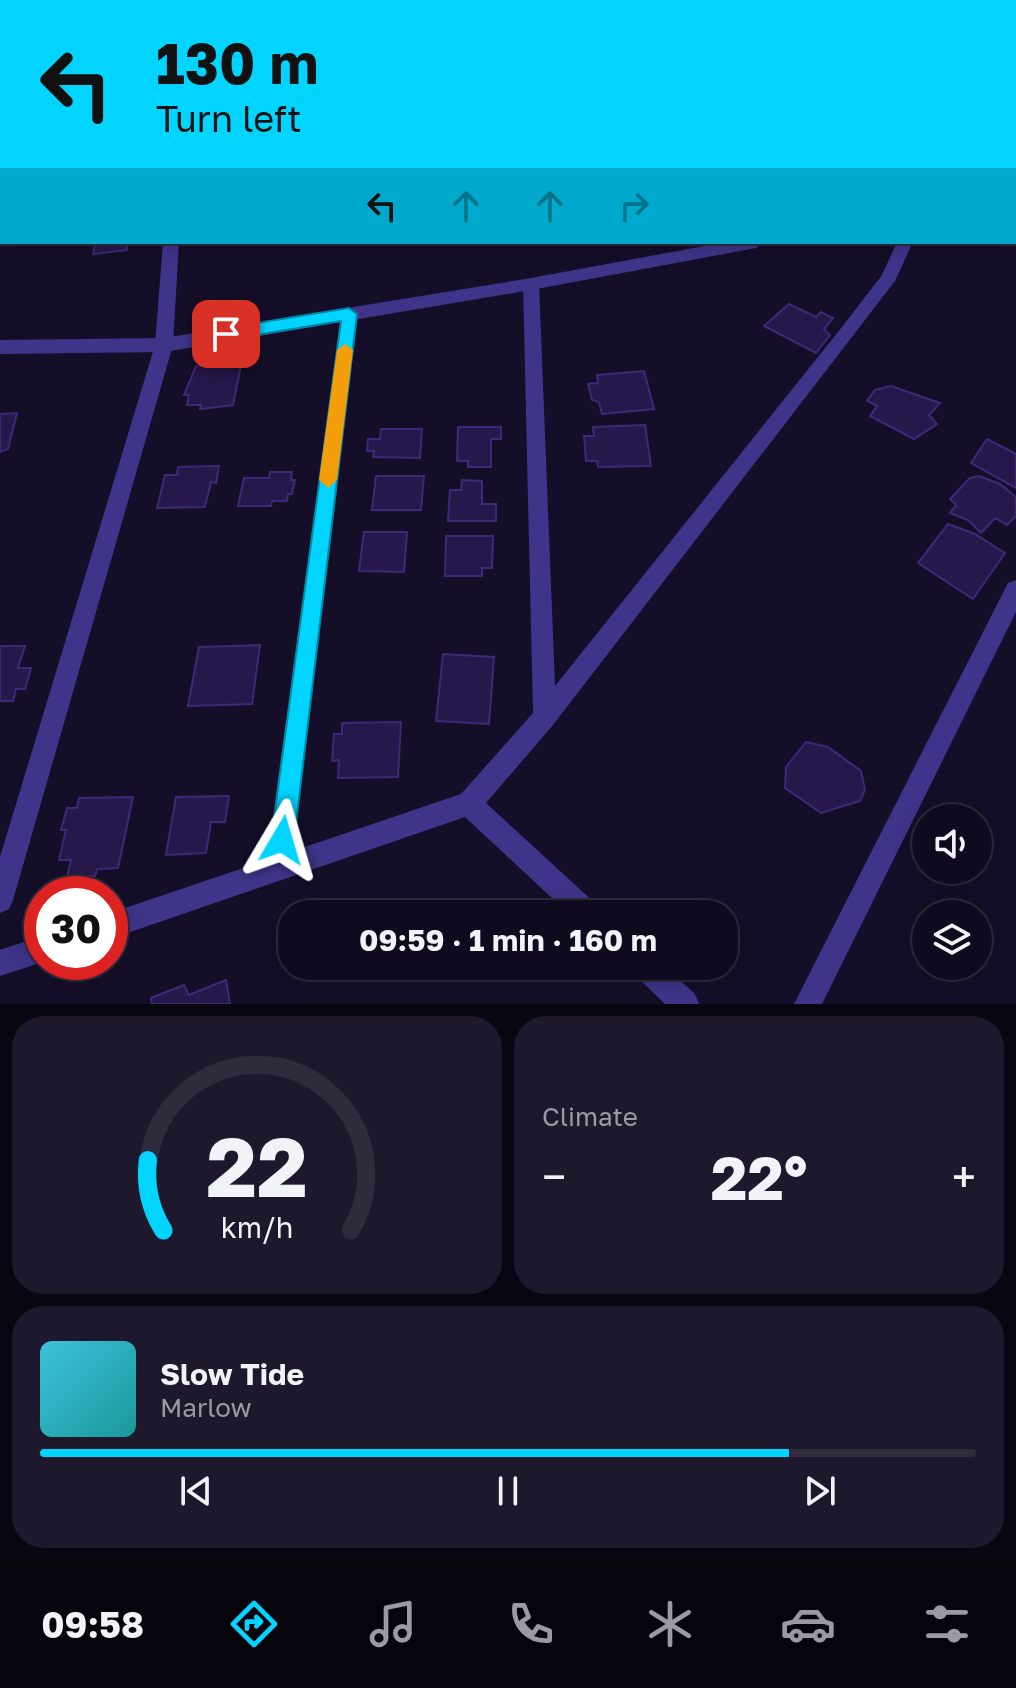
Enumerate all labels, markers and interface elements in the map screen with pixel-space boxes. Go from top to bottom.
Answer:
text: 130 m [156,29,318,96]
icon: left [24,32,128,136]
text: Turn left [156,97,302,140]
icon: left [360,184,404,228]
icon: ahead [444,184,488,228]
icon: ahead [528,184,572,228]
icon: right [612,184,656,228]
pin [192,300,260,368]
icon: arrive [204,312,248,356]
position arrow [240,798,324,882]
map controls [912,804,992,980]
button: sound [912,804,992,884]
speed limit sign: 30 [24,876,128,980]
button: layers [912,900,992,980]
text: 09:59 · 1 min · 160 m [359,922,657,958]
text: Climate [542,1101,638,1132]
text: 22 [206,1115,308,1215]
text: 22° [711,1141,807,1213]
text: − [542,1150,566,1203]
text: + [952,1150,976,1203]
text: km/h [221,1210,293,1244]
text: Slow Tide [160,1356,304,1392]
text: Marlow [160,1392,252,1423]
icon: previous [174,1469,218,1513]
icon: pause [486,1469,530,1513]
icon: next [798,1469,842,1513]
icon: directions [226,1596,282,1652]
icon: music [365,1596,421,1652]
icon: phone [503,1596,559,1652]
icon: climate [642,1596,698,1652]
icon: car [780,1596,836,1652]
icon: filters [919,1596,975,1652]
text: 09:58 [41,1603,144,1646]

